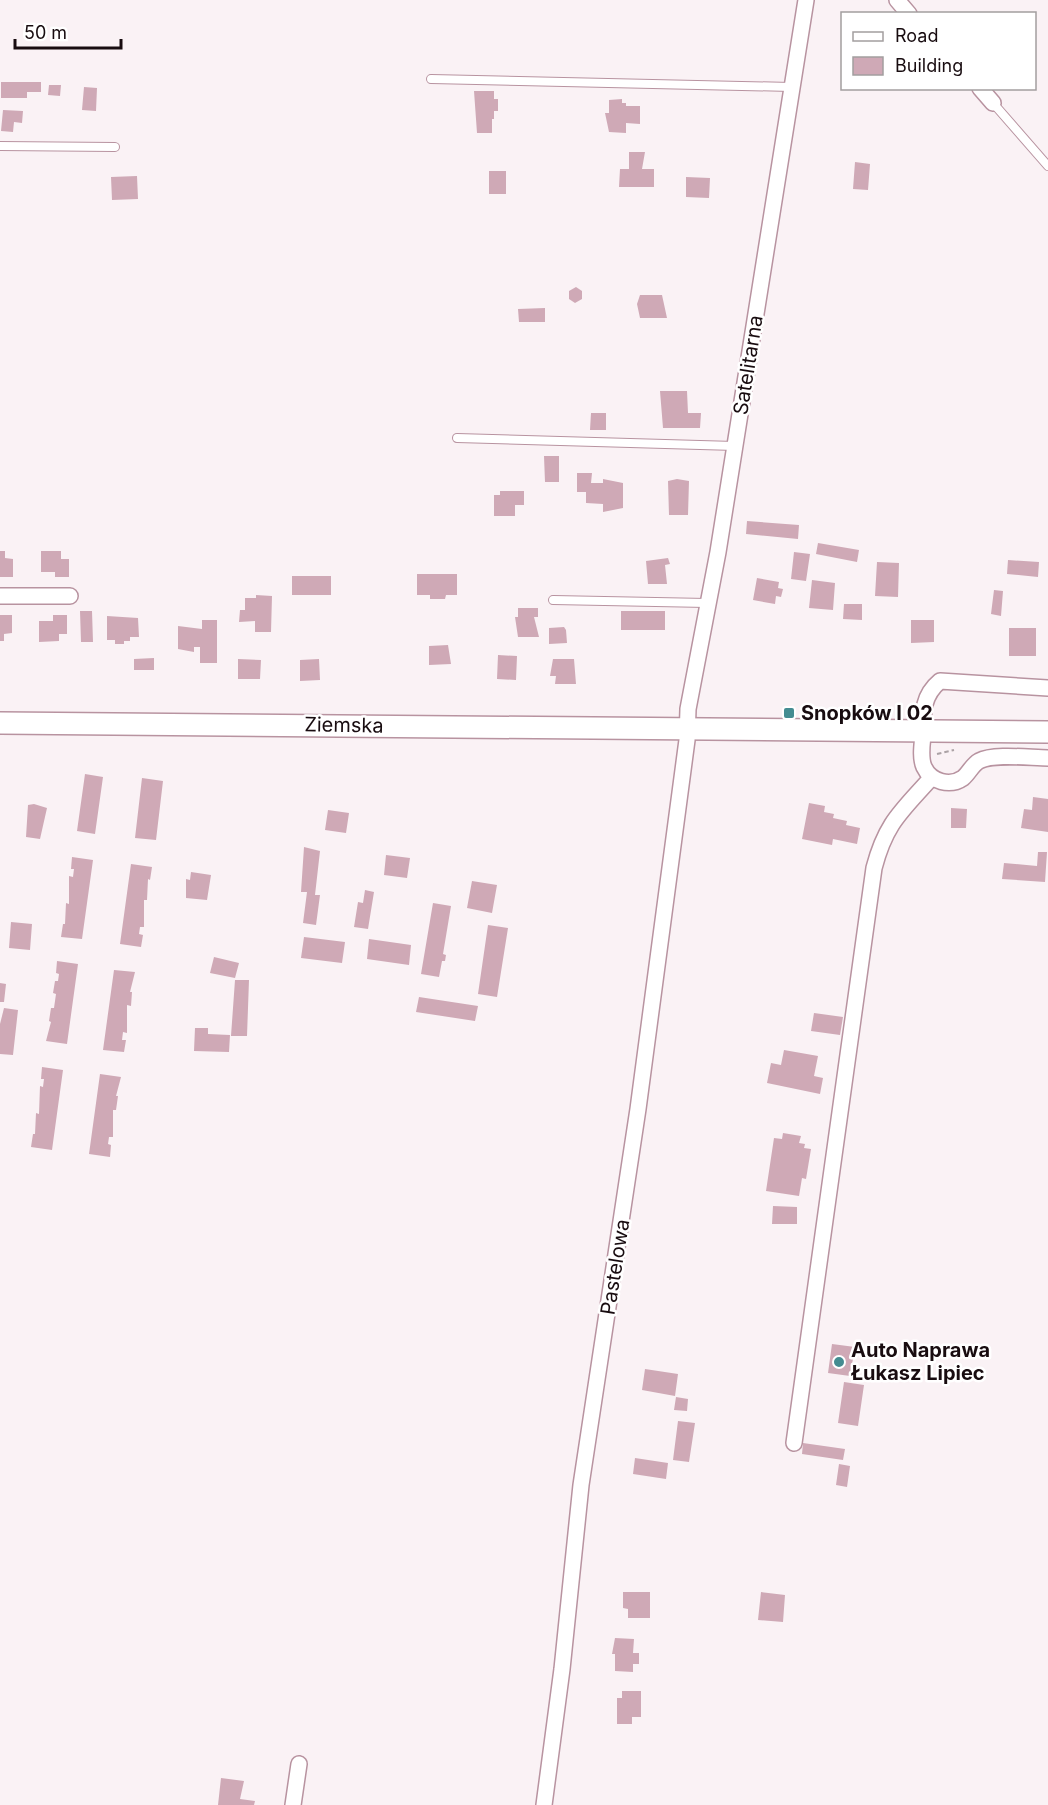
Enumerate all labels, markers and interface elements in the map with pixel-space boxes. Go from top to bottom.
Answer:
scale bar [15,12,122,50]
legend [841,12,1036,90]
text: 50 m [24,22,67,43]
text: Road [895,25,938,46]
text: Building [895,55,963,76]
street label: Satelitarna [728,313,768,417]
place label: Snopków I 02 [801,701,933,725]
marker: Snopków I 02 [782,706,796,720]
street label: Ziemska [304,712,384,738]
street label: Pastelowa [596,1217,634,1317]
place label: Auto Naprawa Łukasz Lipiec [851,1338,990,1385]
marker: Auto Naprawa Łukasz Lipiec [832,1355,846,1369]

